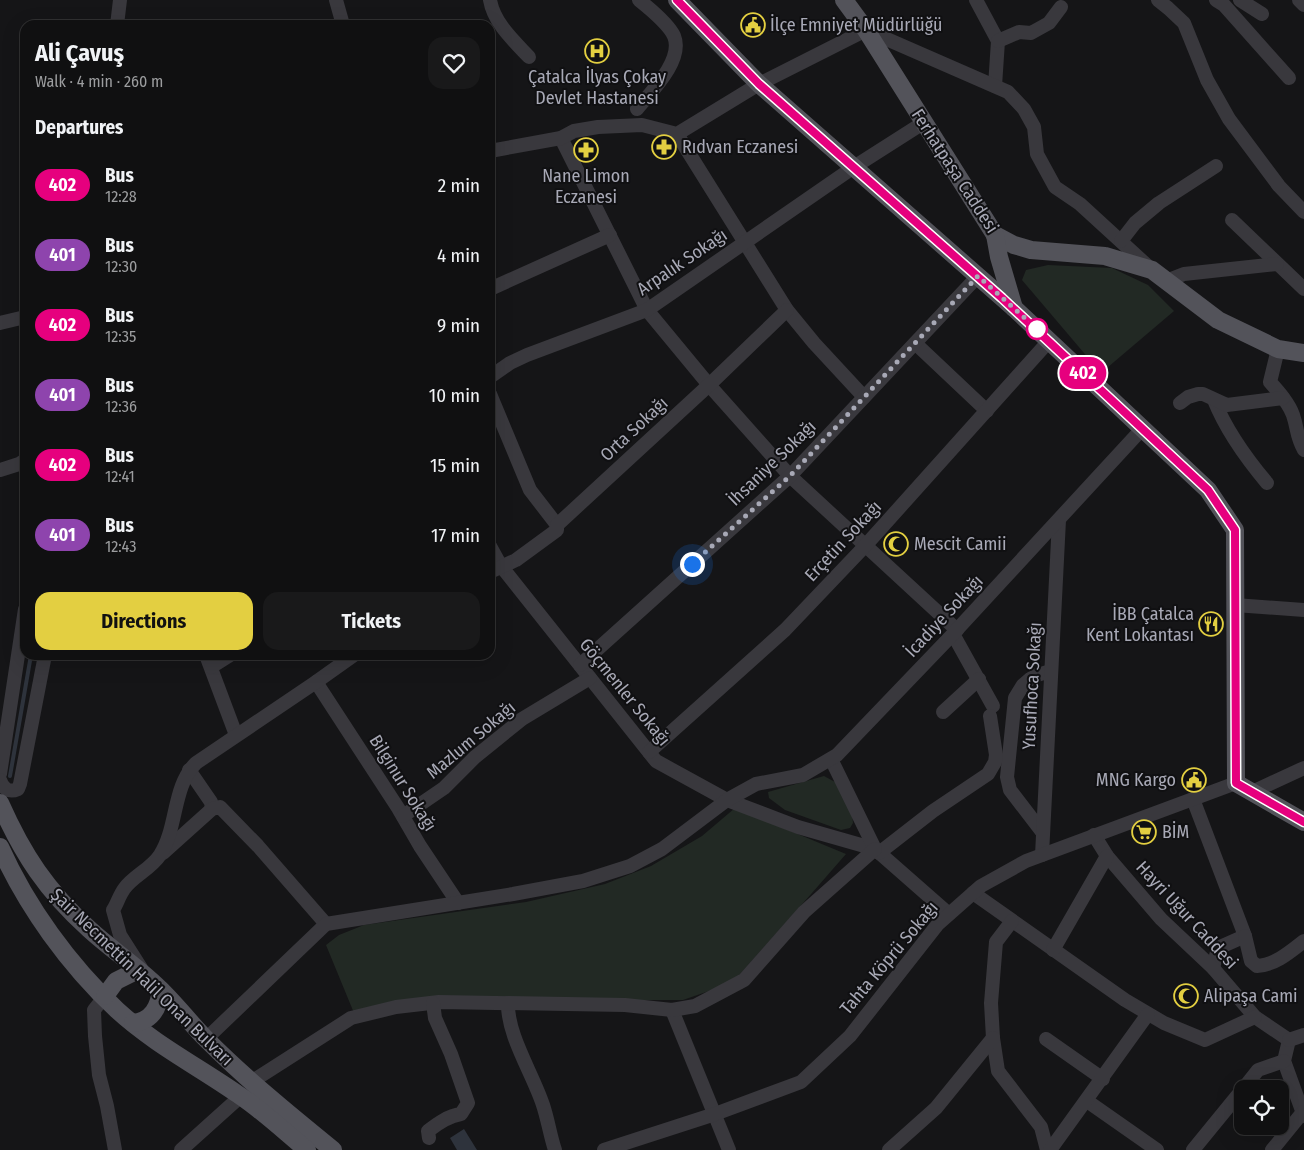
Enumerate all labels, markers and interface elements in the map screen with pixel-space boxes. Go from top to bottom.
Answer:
public building icon: İlçe Emniyet Müdürlüğü [740,12,766,38]
place label: İlçe Emniyet Müdürlüğü [770,14,942,36]
button: heart [428,37,480,89]
hospital icon: Çatalca İlyas Çokay Devlet Hastanesi [584,38,610,64]
text: Ali Çavuş [35,39,124,67]
place label: Çatalca İlyas Çokay Devlet Hastanesi [528,66,666,109]
text: Walk · 4 min · 260 m [35,72,163,91]
street label: Ferhatpaşa Caddesi [907,105,1003,237]
text: Departures [35,116,123,139]
pharmacy icon: Rıdvan Eczanesi [651,134,677,160]
place label: Rıdvan Eczanesi [682,136,798,158]
pharmacy icon: Nane Limon Eczanesi [573,137,599,163]
text: Bus [105,164,134,187]
place label: Nane Limon Eczanesi [542,165,630,208]
text: 402 [49,174,76,196]
text: 2 min [438,174,480,197]
text: 12:28 [105,187,137,206]
street label: Arpalık Sokağı [633,224,731,300]
text: Bus [105,234,134,257]
text: 401 [49,244,76,266]
text: 4 min [437,244,480,267]
text: 12:30 [105,257,137,276]
text: Bus [105,304,134,327]
text: 402 [49,314,76,336]
text: 9 min [437,314,480,337]
unlabelled marker [1026,318,1048,340]
text: 12:35 [105,327,136,346]
line badge: 402 [1054,357,1112,389]
text: 402 [1069,362,1097,384]
text: Bus [105,374,134,397]
text: 401 [49,384,76,406]
text: 10 min [429,384,480,407]
street label: Orta Sokağı [596,392,672,466]
text: 12:36 [105,397,137,416]
street label: İhsaniye Sokağı [723,416,821,510]
text: Bus [105,444,134,467]
text: 402 [49,454,76,476]
text: 15 min [430,454,480,477]
text: 12:41 [105,467,135,486]
street label: Erçetin Sokağı [800,496,886,586]
text: Bus [105,514,134,537]
text: 401 [49,524,76,546]
text: 17 min [431,524,480,547]
mosque icon: Mescit Camii [883,531,909,557]
place label: Mescit Camii [914,533,1006,555]
text: 12:43 [105,537,136,556]
your location [680,552,705,577]
street label: İcadiye Sokağı [900,570,988,662]
button: Directions [35,592,253,650]
button: Tickets [263,592,480,650]
place label: İBB Çatalca Kent Lokantası [1086,603,1194,646]
restaurant icon: İBB Çatalca Kent Lokantası [1198,611,1224,637]
street label: Yusufhoca Sokağı [1018,622,1046,750]
street label: Göçmenler Sokağı [575,634,675,750]
street label: Mazlum Sokağı [422,697,520,783]
street label: Bilginur Sokağı [365,731,441,835]
public building icon: MNG Kargo [1181,767,1207,793]
place label: MNG Kargo [1096,769,1176,791]
supermarket icon: BİM [1131,819,1157,845]
place label: BİM [1162,821,1189,843]
street label: Hayri Uğur Caddesi [1131,856,1243,974]
street label: Şair Necmettin Halil Onan Bulvarı [46,884,238,1070]
street label: Tahta Köprü Sokağı [835,897,943,1019]
mosque icon: Alipaşa Cami [1173,983,1199,1009]
place label: Alipaşa Cami [1204,985,1298,1007]
map controls [1234,1080,1289,1135]
button: locate [1234,1080,1289,1135]

